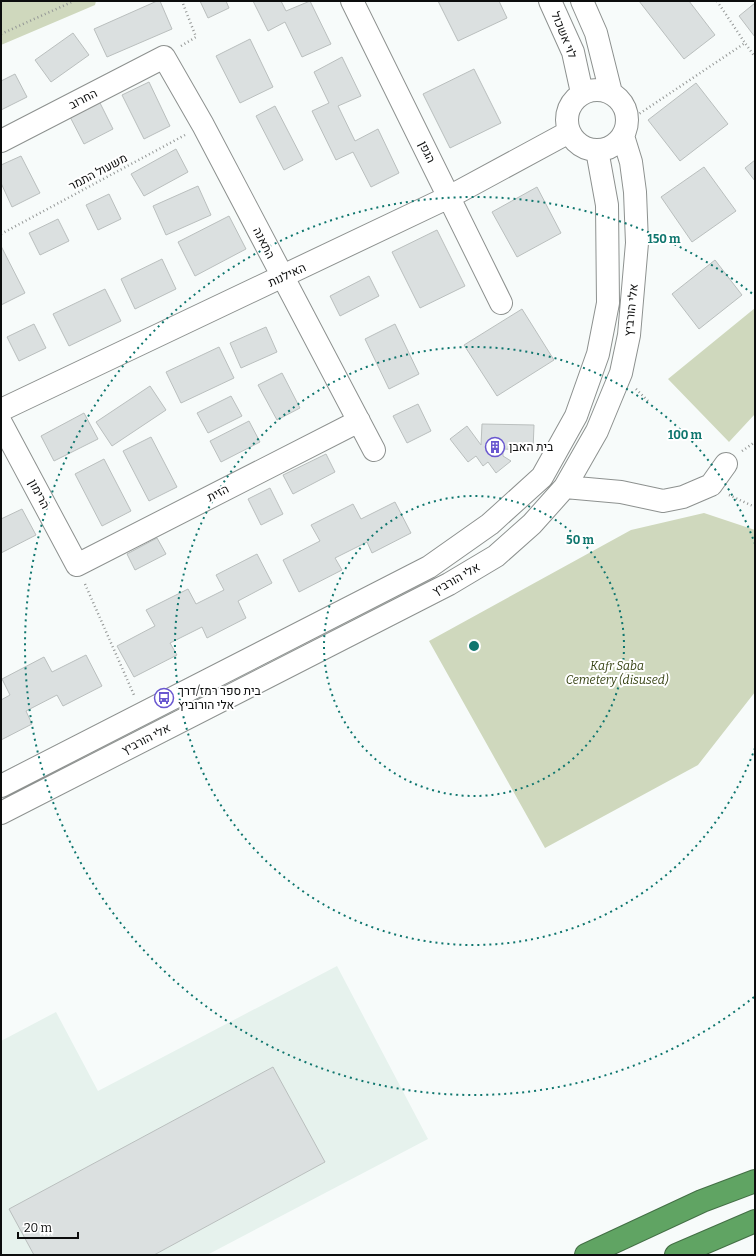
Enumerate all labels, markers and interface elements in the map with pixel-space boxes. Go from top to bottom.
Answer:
street label: לוי אשכול [548,10,580,60]
street label: החרוב [66,86,100,112]
street label: הגפן [416,139,438,165]
street label: משעול התמר [66,151,130,193]
street label: התאנה [250,225,278,261]
text: 150 m [648,232,681,246]
street label: האילנות [266,260,308,290]
street label: אלי הורביץ [621,283,641,337]
text: 100 m [668,428,703,442]
building icon: בית האבן [484,436,506,458]
place label: בית האבן [509,440,554,454]
street label: הרימון [26,477,52,511]
street label: הזית [205,482,231,504]
text: 50 m [566,533,594,547]
street label: אלי הורביץ [430,560,483,598]
centre of rings [467,639,481,653]
park label: Kafr Saba Cemetery (disused) [566,659,669,687]
place label: בית ספר רמז/דרך אלי הורוביץ [178,684,262,712]
bus stop icon: בית ספר רמז/דרך אלי הורוביץ [153,687,175,709]
street label: אלי הורביץ [119,721,173,757]
scale bar [18,1214,78,1240]
text: 20 m [24,1221,53,1235]

